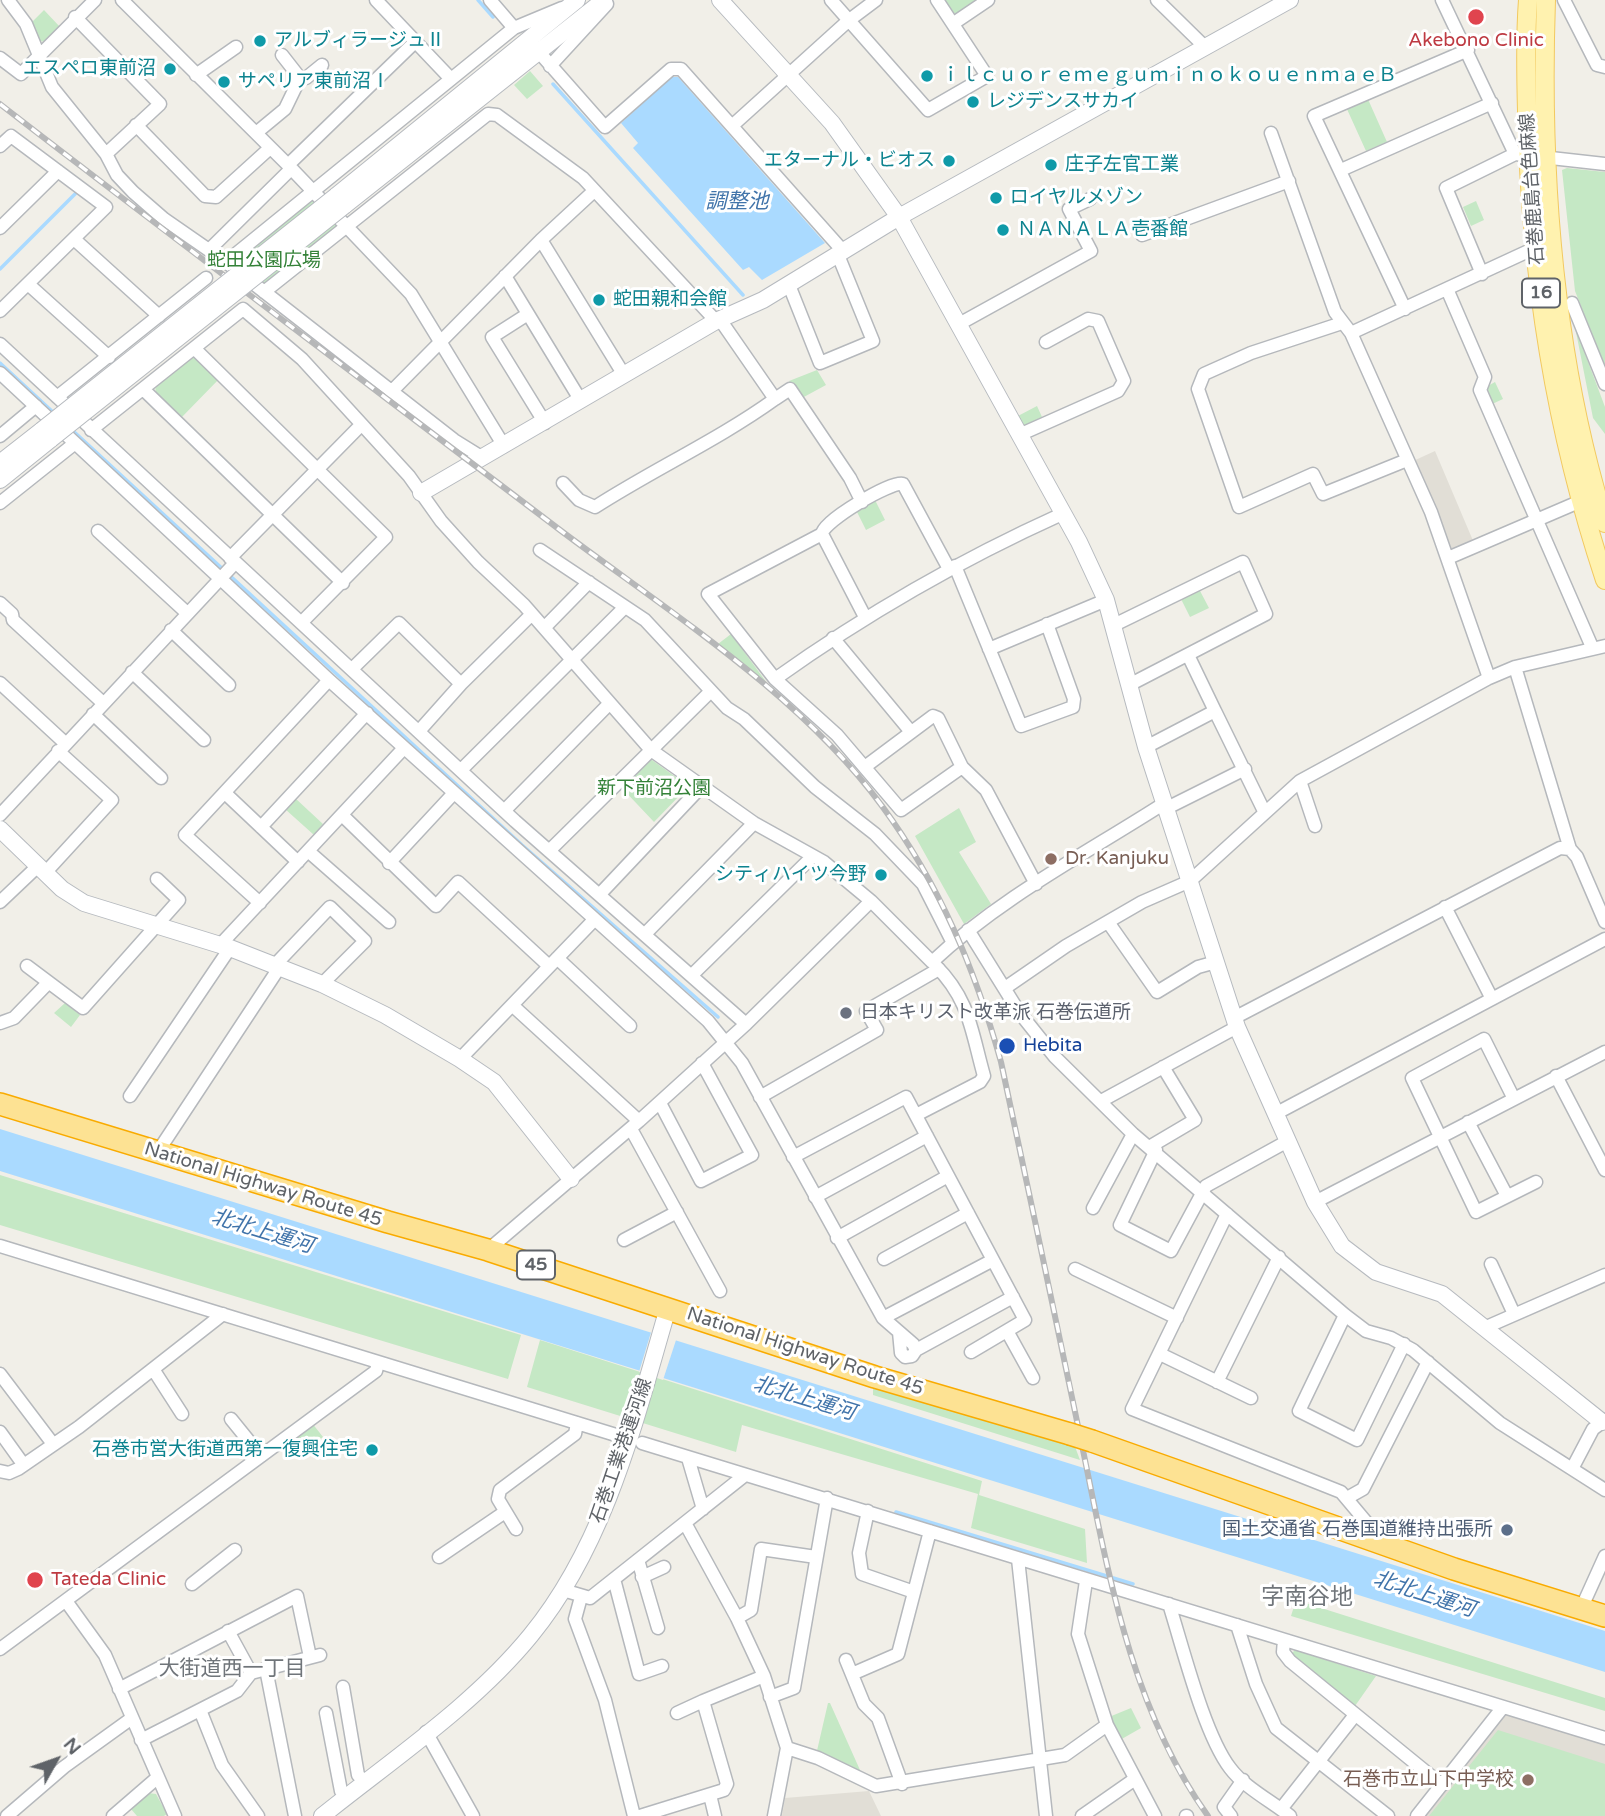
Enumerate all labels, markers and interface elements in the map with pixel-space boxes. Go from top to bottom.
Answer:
marker: Akebono Clinic [1466,7,1486,27]
place label: アルブィラージュⅡ [274,30,445,52]
place label: Akebono Clinic [1408,30,1544,52]
marker: アルブィラージュⅡ [252,33,268,49]
place label: エスペロ東前沼 [23,58,156,80]
marker: エスペロ東前沼 [162,61,178,77]
place label: ｉｌｃｕｏｒｅｍｅｇｕｍｉｎｏｋｏｕｅｎｍａｅＢ [941,65,1397,87]
marker: ｉｌｃｕｏｒｅｍｅｇｕｍｉｎｏｋｏｕｅｎｍａｅＢ [919,68,935,84]
place label: サペリア東前沼Ⅰ [238,71,390,93]
marker: サペリア東前沼Ⅰ [216,74,232,90]
place label: レジデンスサカイ [987,91,1139,113]
marker: レジデンスサカイ [965,94,981,110]
street label: 石巻鹿島台色麻線 [1516,112,1550,266]
place label: エターナル・ビオス [764,150,935,172]
marker: エターナル・ビオス [941,153,957,169]
place label: 庄子左官工業 [1065,154,1179,176]
marker: 庄子左官工業 [1043,157,1059,173]
place label: ロイヤルメゾン [1010,187,1143,209]
water label: 調整池 [706,189,768,215]
marker: ロイヤルメゾン [988,190,1004,206]
place label: ＮＡＮＡＬＡ壱番館 [1017,219,1188,241]
marker: ＮＡＮＡＬＡ壱番館 [995,222,1011,238]
park label: 蛇田公園広場 [207,250,321,272]
road number: 16 [1522,278,1560,307]
place label: 蛇田親和会館 [613,289,727,311]
marker: 蛇田親和会館 [591,292,607,308]
park label: 新下前沼公園 [597,778,711,800]
place label: Dr. Kanjuku [1065,848,1169,870]
marker: Dr. Kanjuku [1043,851,1059,867]
place label: シティハイツ今野 [715,864,867,886]
marker: シティハイツ今野 [873,867,889,883]
place label: 日本キリスト改革派 石巻伝道所 [860,1002,1131,1024]
marker: 日本キリスト改革派 石巻伝道所 [838,1005,854,1021]
place label: Hebita [1023,1035,1082,1057]
marker: Hebita [997,1036,1017,1056]
street label: National Highway Route 45 [141,1138,385,1232]
water label: 北北上運河 [208,1205,316,1259]
road number: 45 [517,1250,555,1280]
street label: National Highway Route 45 [684,1303,926,1401]
water label: 北北上運河 [750,1372,858,1426]
street label: 石巻工業港運河線 [586,1375,658,1527]
place label: 石巻市営大街道西第一復興住宅 [92,1439,358,1461]
marker: 石巻市営大街道西第一復興住宅 [364,1442,380,1458]
place label: 国土交通省 石巻国道維持出張所 [1222,1519,1493,1541]
marker: 国土交通省 石巻国道維持出張所 [1499,1522,1515,1538]
water label: 北北上運河 [1370,1567,1478,1623]
place label: Tateda Clinic [51,1569,166,1591]
marker: Tateda Clinic [25,1570,45,1590]
district label: 字南谷地 [1261,1584,1353,1612]
district label: 大街道西一丁目 [159,1656,305,1682]
north arrow [21,1725,91,1795]
text: N [59,1734,85,1759]
place label: 石巻市立山下中学校 [1343,1769,1514,1791]
marker: 石巻市立山下中学校 [1520,1772,1536,1788]

